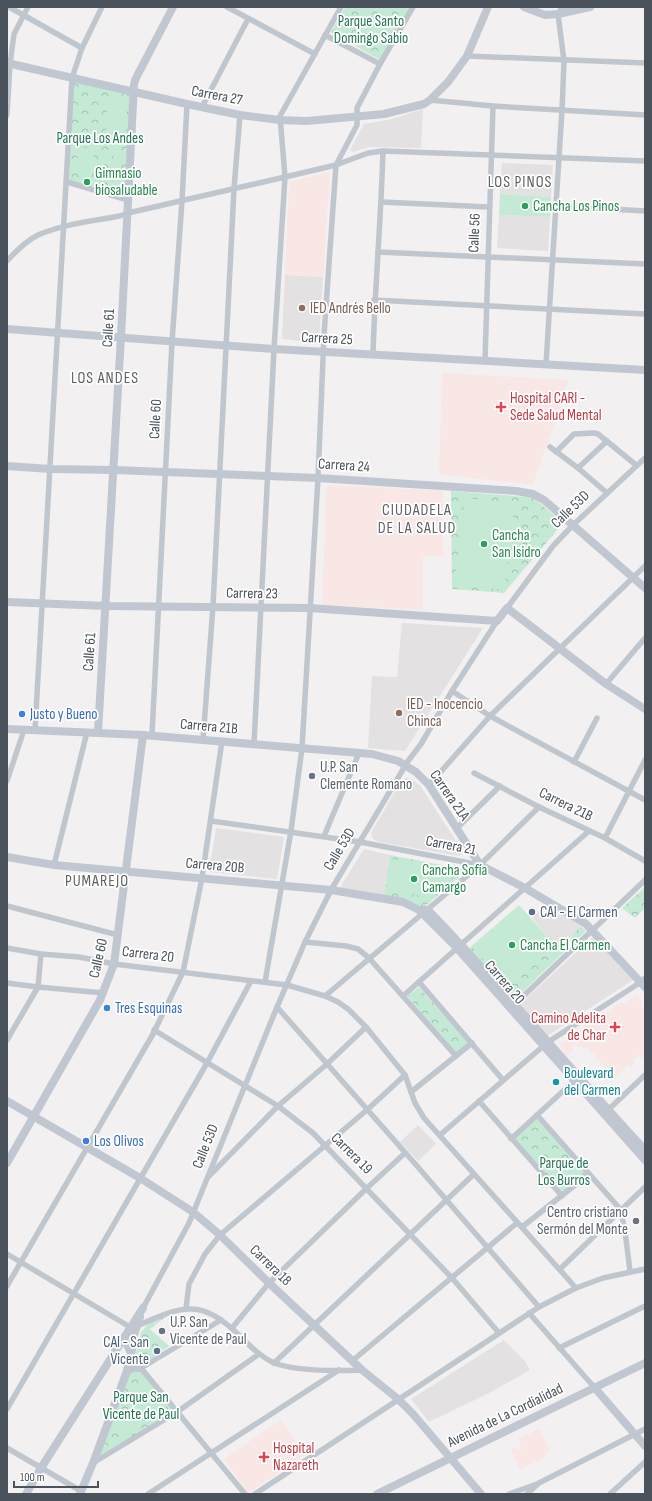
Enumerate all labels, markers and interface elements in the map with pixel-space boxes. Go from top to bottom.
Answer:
park label: Parque Santo Domingo Sabio [334,12,408,48]
street label: Carrera 27 [190,81,244,110]
park label: Parque Los Andes [56,129,144,148]
place label: Gimnasio biosaludable [95,164,157,200]
district label: LOS PINOS [488,173,552,192]
marker: Gimnasio biosaludable [82,177,92,187]
place label: Cancha Los Pinos [533,197,619,216]
marker: Cancha Los Pinos [520,201,530,211]
street label: Calle 56 [464,213,485,253]
place label: IED Andrés Bello [310,299,391,318]
marker: IED Andrés Bello [297,303,307,313]
street label: Calle 61 [98,308,119,348]
street label: Carrera 25 [301,328,353,349]
district label: LOS ANDES [71,369,139,388]
place label: Hospital CARI - Sede Salud Mental [510,389,602,425]
street label: Calle 60 [145,399,166,440]
marker: Hospital CARI - Sede Salud Mental [495,401,507,413]
street label: Carrera 24 [317,454,370,477]
street label: Calle 53D [547,486,594,532]
district label: CIUDADELA DE LA SALUD [378,501,456,538]
place label: Cancha San Isidro [492,526,541,562]
marker: Cancha San Isidro [479,539,489,549]
street label: Carrera 23 [226,584,278,603]
street label: Calle 61 [79,631,100,672]
place label: IED - Inocencio Chinca [407,695,483,731]
place label: Justo y Bueno [29,705,98,724]
marker: IED - Inocencio Chinca [394,708,404,718]
marker: Justo y Bueno [17,709,27,719]
street label: Carrera 21B [179,715,239,739]
place label: U.P. San Clemente Romano [320,758,412,794]
street label: Carrera 21A [425,766,474,825]
marker: U.P. San Clemente Romano [307,771,317,781]
street label: Carrera 21B [536,783,596,826]
street label: Calle 53D [319,824,360,874]
street label: Carrera 21 [424,831,478,860]
street label: Carrera 20B [185,853,245,878]
place label: Cancha Sofía Camargo [422,861,488,897]
district label: PUMAREJO [65,872,129,891]
marker: Cancha Sofía Camargo [409,874,419,884]
place label: CAI - El Carmen [540,903,618,922]
marker: CAI - El Carmen [527,907,537,917]
street label: Calle 60 [85,936,112,980]
place label: Cancha El Carmen [520,936,610,955]
marker: Cancha El Carmen [507,940,517,950]
street label: Carrera 20 [121,942,175,967]
street label: Carrera 20 [480,956,529,1008]
place label: Tres Esquinas [115,999,182,1018]
marker: Tres Esquinas [102,1003,112,1013]
place label: Camino Adelita de Char [531,1009,607,1045]
marker: Camino Adelita de Char [609,1021,621,1033]
place label: Boulevard del Carmen [564,1064,621,1100]
marker: Boulevard del Carmen [551,1077,561,1087]
street label: Calle 53D [188,1121,223,1171]
street label: Carrera 19 [327,1128,377,1178]
place label: Los Olivos [94,1132,144,1151]
marker: Los Olivos [81,1136,91,1146]
park label: Parque de Los Burros [538,1154,590,1190]
place label: Centro cristiano Sermón del Monte [537,1203,628,1239]
marker: Centro cristiano Sermón del Monte [631,1216,641,1226]
street label: Carrera 18 [246,1241,296,1290]
place label: U.P. San Vicente de Paul [170,1313,247,1349]
marker: U.P. San Vicente de Paul [157,1326,167,1336]
place label: CAI - San Vicente [103,1333,149,1369]
marker: CAI - San Vicente [152,1346,162,1356]
street label: Avenida de La Cordialidad [443,1379,566,1452]
park label: Parque San Vicente de Paul [103,1388,179,1424]
place label: Hospital Nazareth [273,1439,319,1475]
marker: Hospital Nazareth [258,1451,270,1463]
scale bar [14,1463,98,1489]
text: 100 m [20,1470,45,1485]

